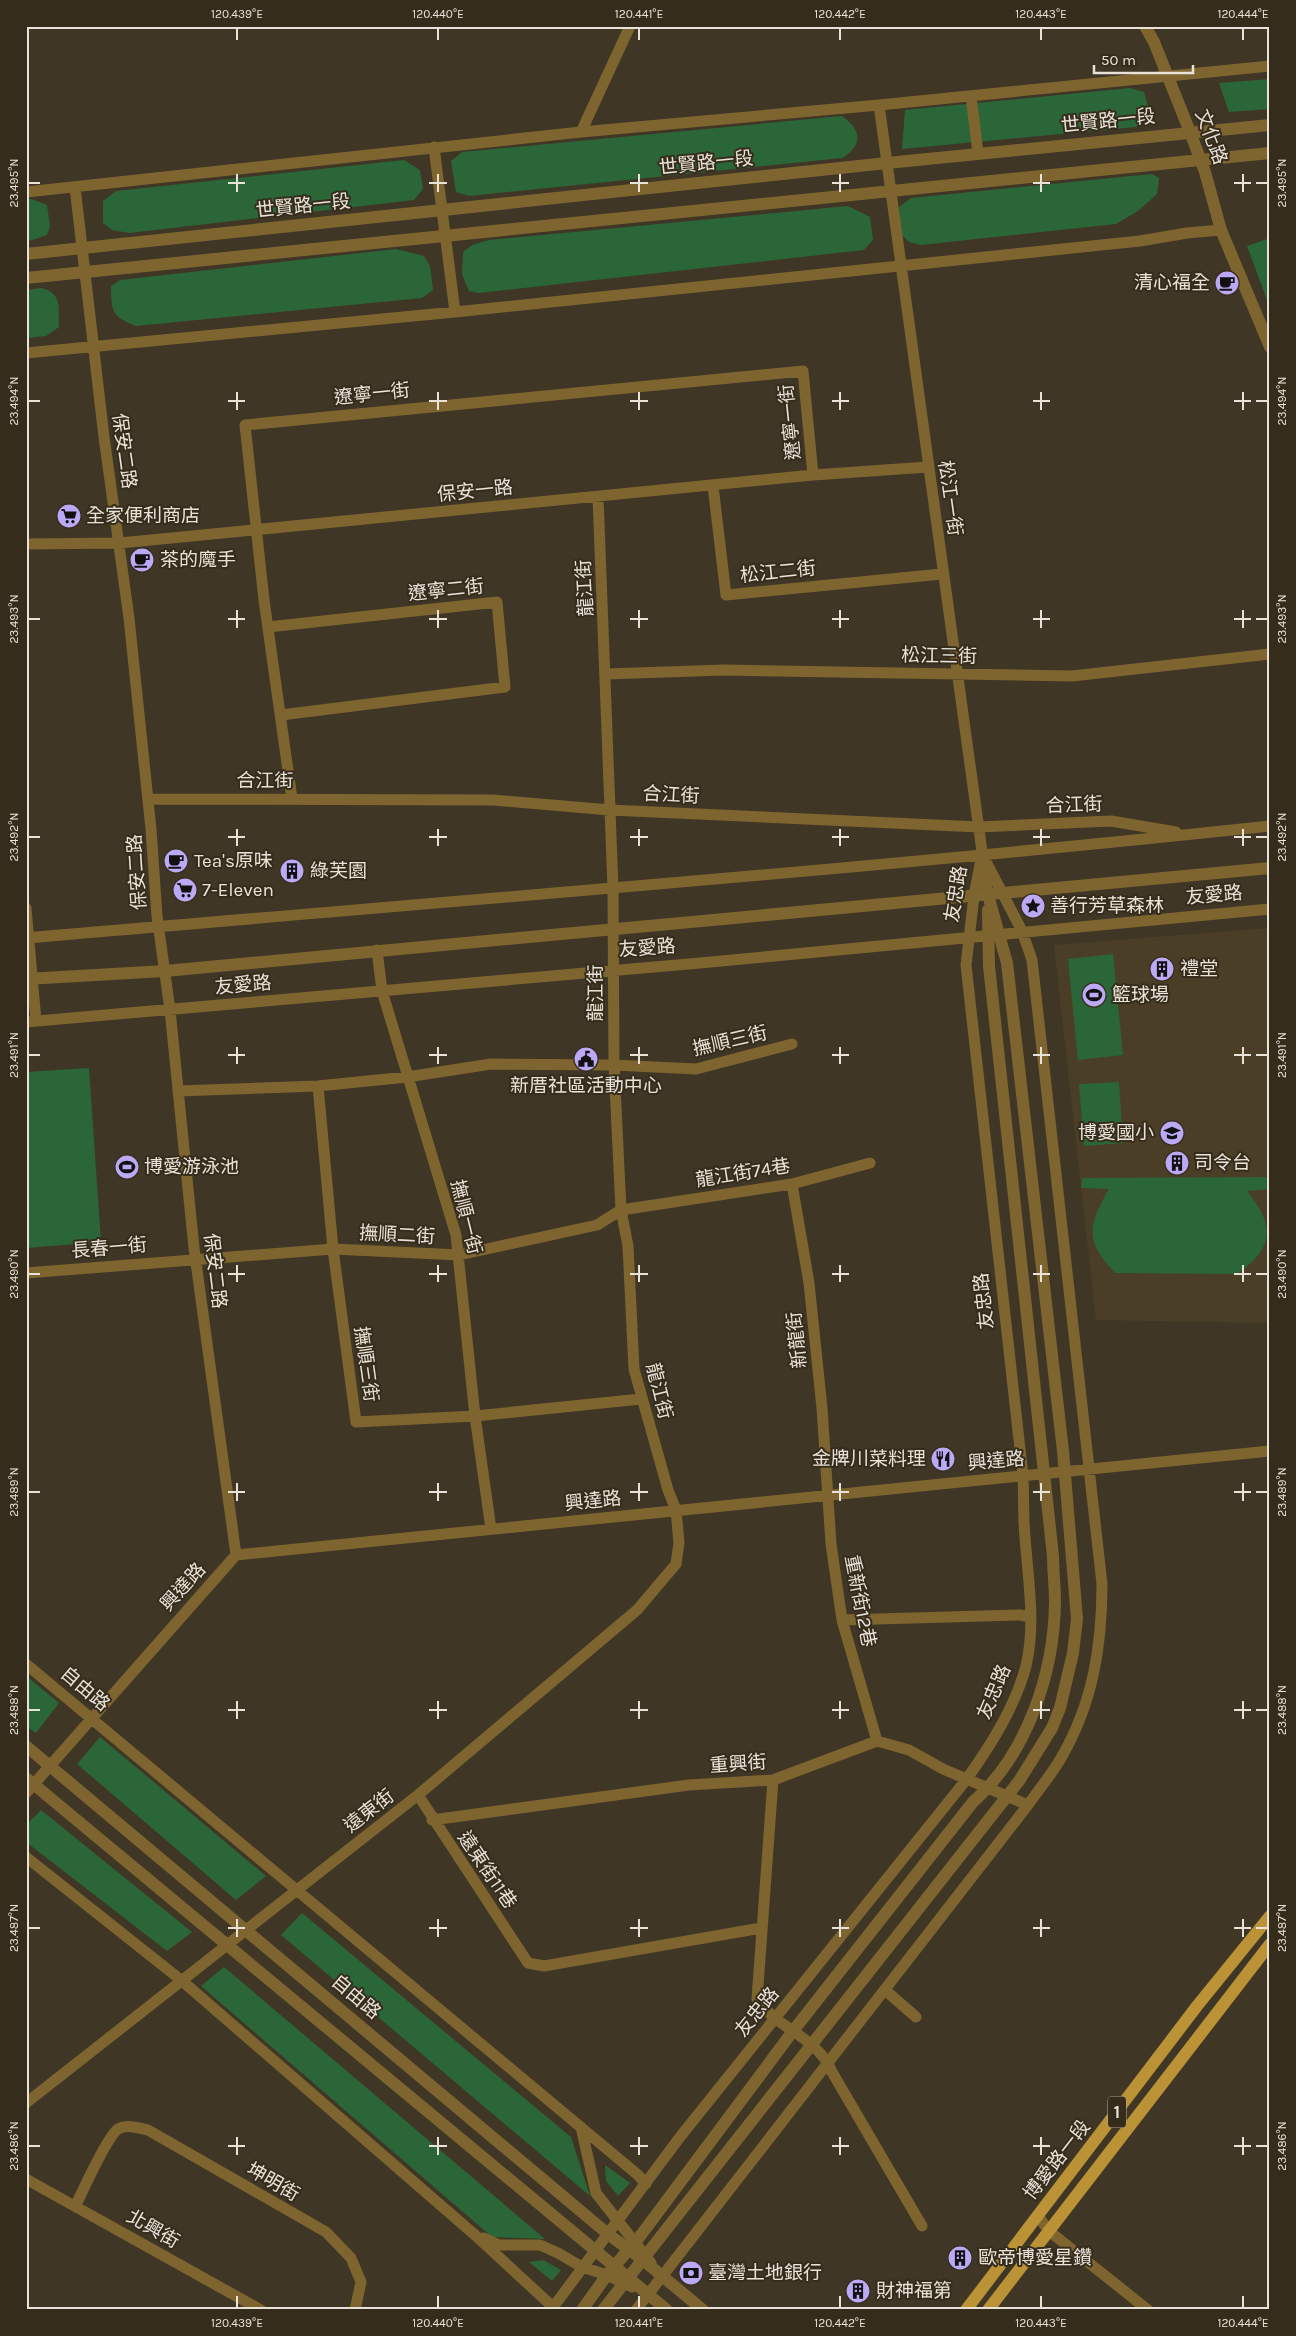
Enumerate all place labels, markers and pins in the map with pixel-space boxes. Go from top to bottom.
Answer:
cafe icon: 清心福全 [1214,270,1240,296]
place label: 清心福全 [1134,272,1210,294]
supermarket icon: 全家便利商店 [56,503,82,529]
place label: 全家便利商店 [86,505,200,527]
cafe icon: 茶的魔手 [129,547,155,573]
place label: 茶的魔手 [160,549,236,571]
cafe icon: Tea's原味 [163,848,189,874]
place label: Tea's原味 [194,850,273,872]
building icon: 綠芙園 [279,858,305,884]
place label: 綠芙園 [310,860,367,882]
supermarket icon: 7-Eleven [172,877,198,903]
place label: 7-Eleven [202,879,274,901]
place icon: 善行芳草森林 [1020,893,1046,919]
place label: 善行芳草森林 [1050,895,1164,917]
building icon: 禮堂 [1149,956,1175,982]
place label: 禮堂 [1180,958,1218,980]
sports icon: 籃球場 [1081,982,1107,1008]
place label: 籃球場 [1112,984,1169,1006]
public building icon: 新厝社區活動中心 [573,1046,599,1072]
place label: 新厝社區活動中心 [510,1075,662,1097]
school or university icon: 博愛國小 [1159,1120,1185,1146]
place label: 博愛國小 [1078,1122,1154,1144]
building icon: 司令台 [1164,1150,1190,1176]
place label: 司令台 [1194,1152,1251,1174]
sports icon: 博愛游泳池 [114,1154,140,1180]
place label: 博愛游泳池 [144,1156,239,1178]
restaurant icon: 金牌川菜料理 [930,1446,956,1472]
place label: 金牌川菜料理 [812,1448,926,1470]
building icon: 歐帝博愛星鑽 [947,2245,973,2271]
place label: 歐帝博愛星鑽 [978,2247,1092,2269]
bank icon: 臺灣土地銀行 [678,2260,704,2286]
place label: 臺灣土地銀行 [708,2262,822,2284]
building icon: 財神福第 [845,2278,871,2304]
place label: 財神福第 [876,2280,952,2302]

